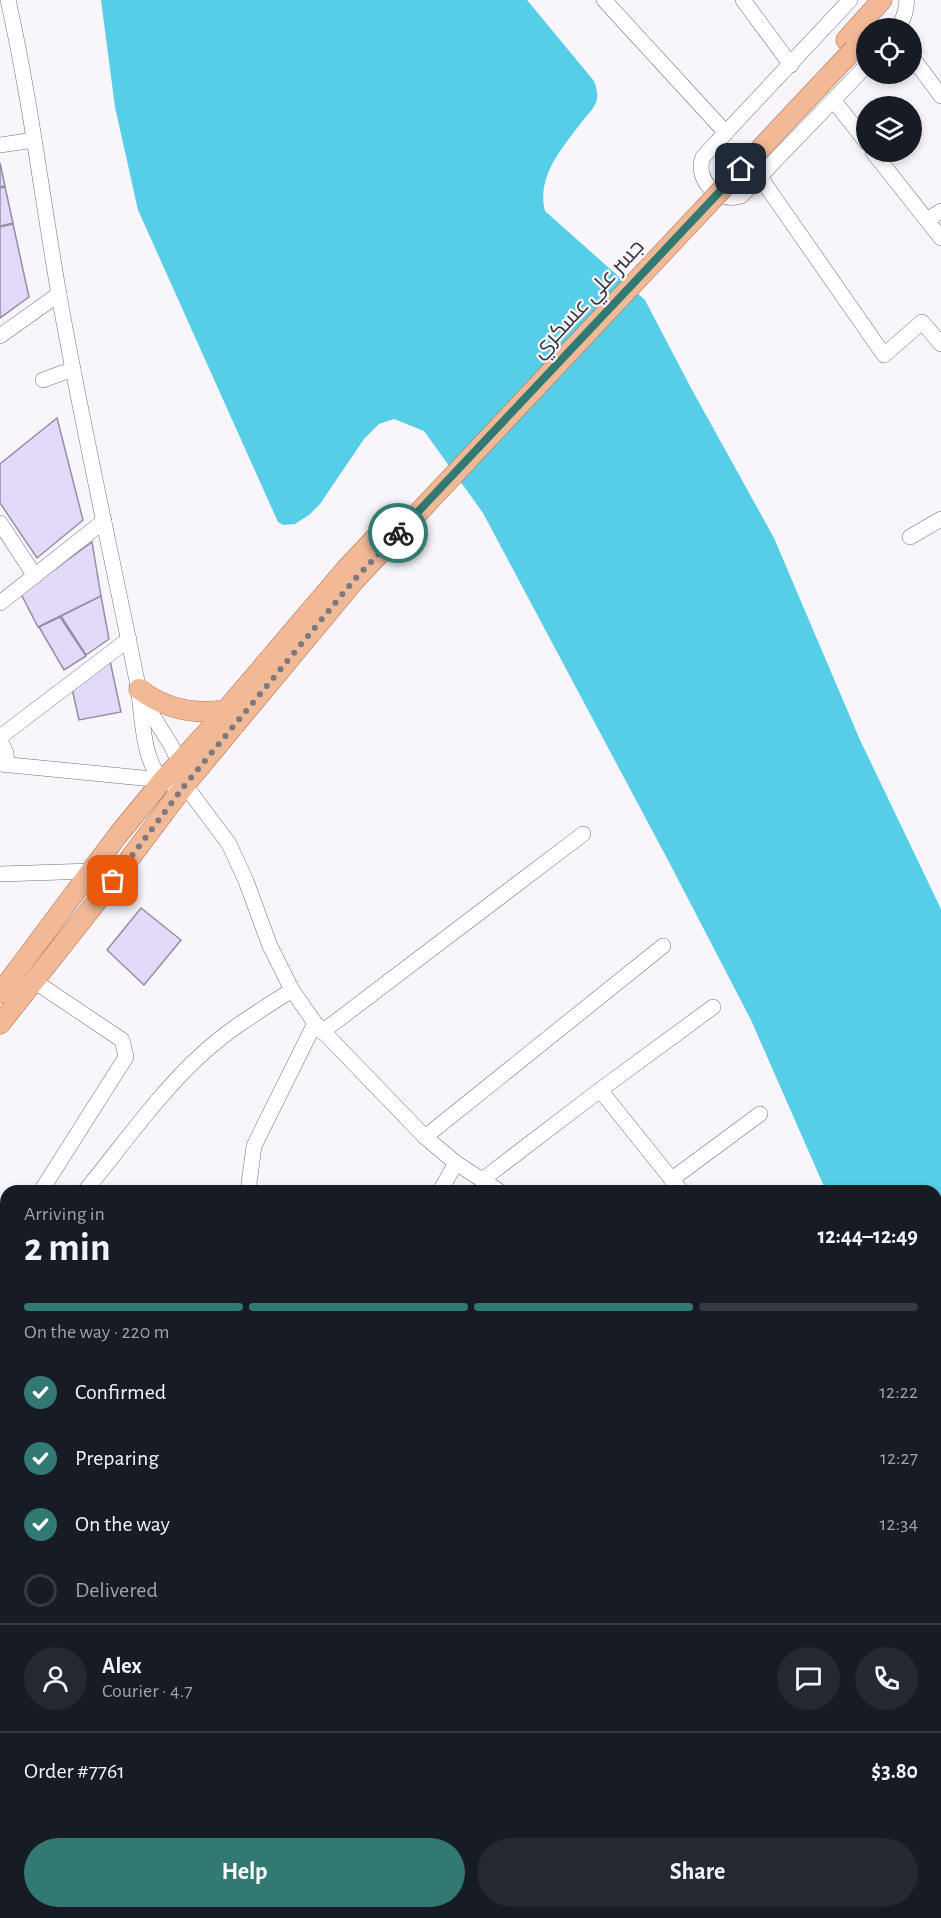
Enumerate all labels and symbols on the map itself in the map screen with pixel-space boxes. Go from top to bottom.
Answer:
pin [715,143,766,194]
street label: جسر علي عسكري [527,235,652,366]
courier [368,503,428,563]
pin [87,855,138,906]

